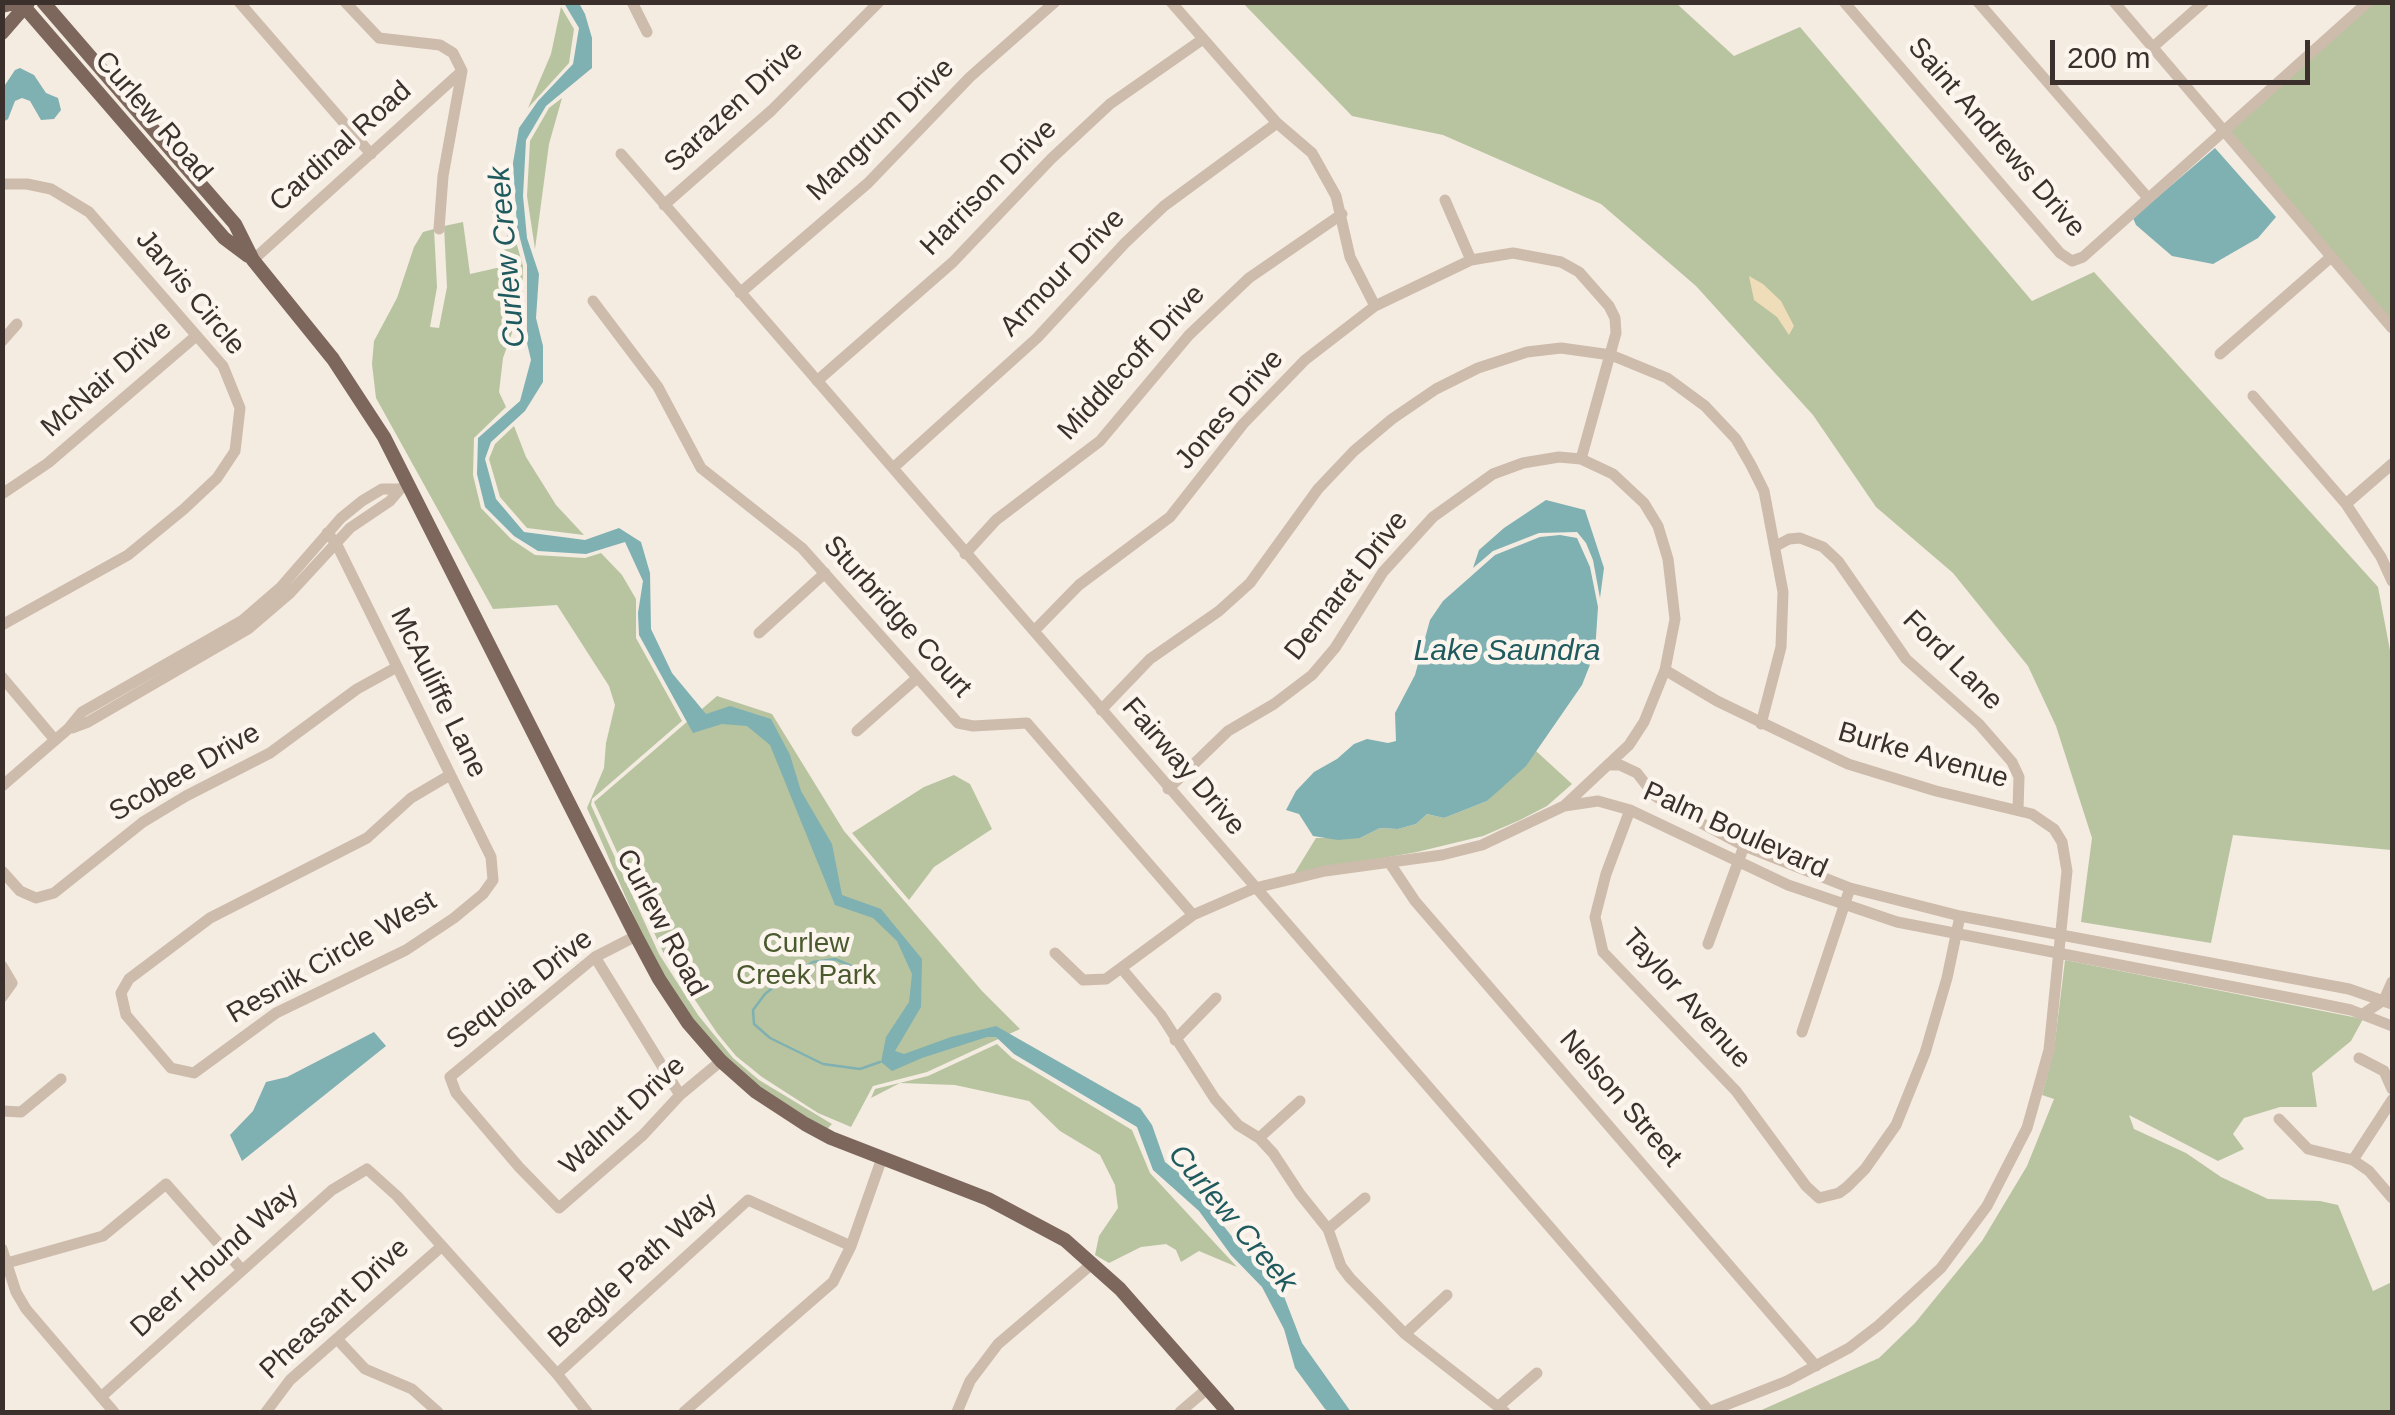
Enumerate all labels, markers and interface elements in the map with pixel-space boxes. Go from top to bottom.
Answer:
scale bar [2055,20,2315,82]
street label: Saint Andrews Drive [1900,31,2092,245]
street label: Sarazen Drive [658,34,810,180]
text: 200 m [2067,41,2150,74]
street label: Curlew Road [87,45,219,189]
street label: Mangrum Drive [800,51,962,209]
street label: Cardinal Road [263,75,419,219]
street label: Harrison Drive [914,113,1064,263]
water label: Curlew Creek [482,165,534,349]
street label: Armour Drive [994,202,1132,344]
street label: Jarvis Circle [128,224,252,362]
street label: Middlecoff Drive [1051,278,1213,448]
street label: McNair Drive [35,313,179,445]
street label: Jones Drive [1169,343,1291,477]
street label: Demaret Drive [1278,505,1416,667]
street label: Sturbridge Court [816,529,978,705]
street label: McAuliffe Lane [382,603,494,783]
street label: Ford Lane [1895,604,2009,718]
water label: Lake Saundra [1414,634,1600,670]
street label: Fairway Drive [1114,691,1252,843]
street label: Scobee Drive [104,716,266,830]
street label: Burke Avenue [1834,716,2012,796]
street label: Palm Boulevard [1638,775,1832,887]
street label: Curlew Road [608,844,714,1002]
street label: Resnik Circle West [221,884,443,1032]
street label: Taylor Avenue [1614,922,1758,1076]
street label: Sequoia Drive [440,923,600,1057]
park label: Curlew Creek Park [736,927,876,993]
street label: Nelson Street [1552,1024,1688,1174]
street label: Walnut Drive [553,1049,693,1183]
water label: Curlew Creek [1160,1138,1304,1300]
street label: Deer Hound Way [124,1177,306,1345]
street label: Beagle Path Way [542,1186,724,1356]
street label: Pheasant Drive [254,1231,416,1387]

